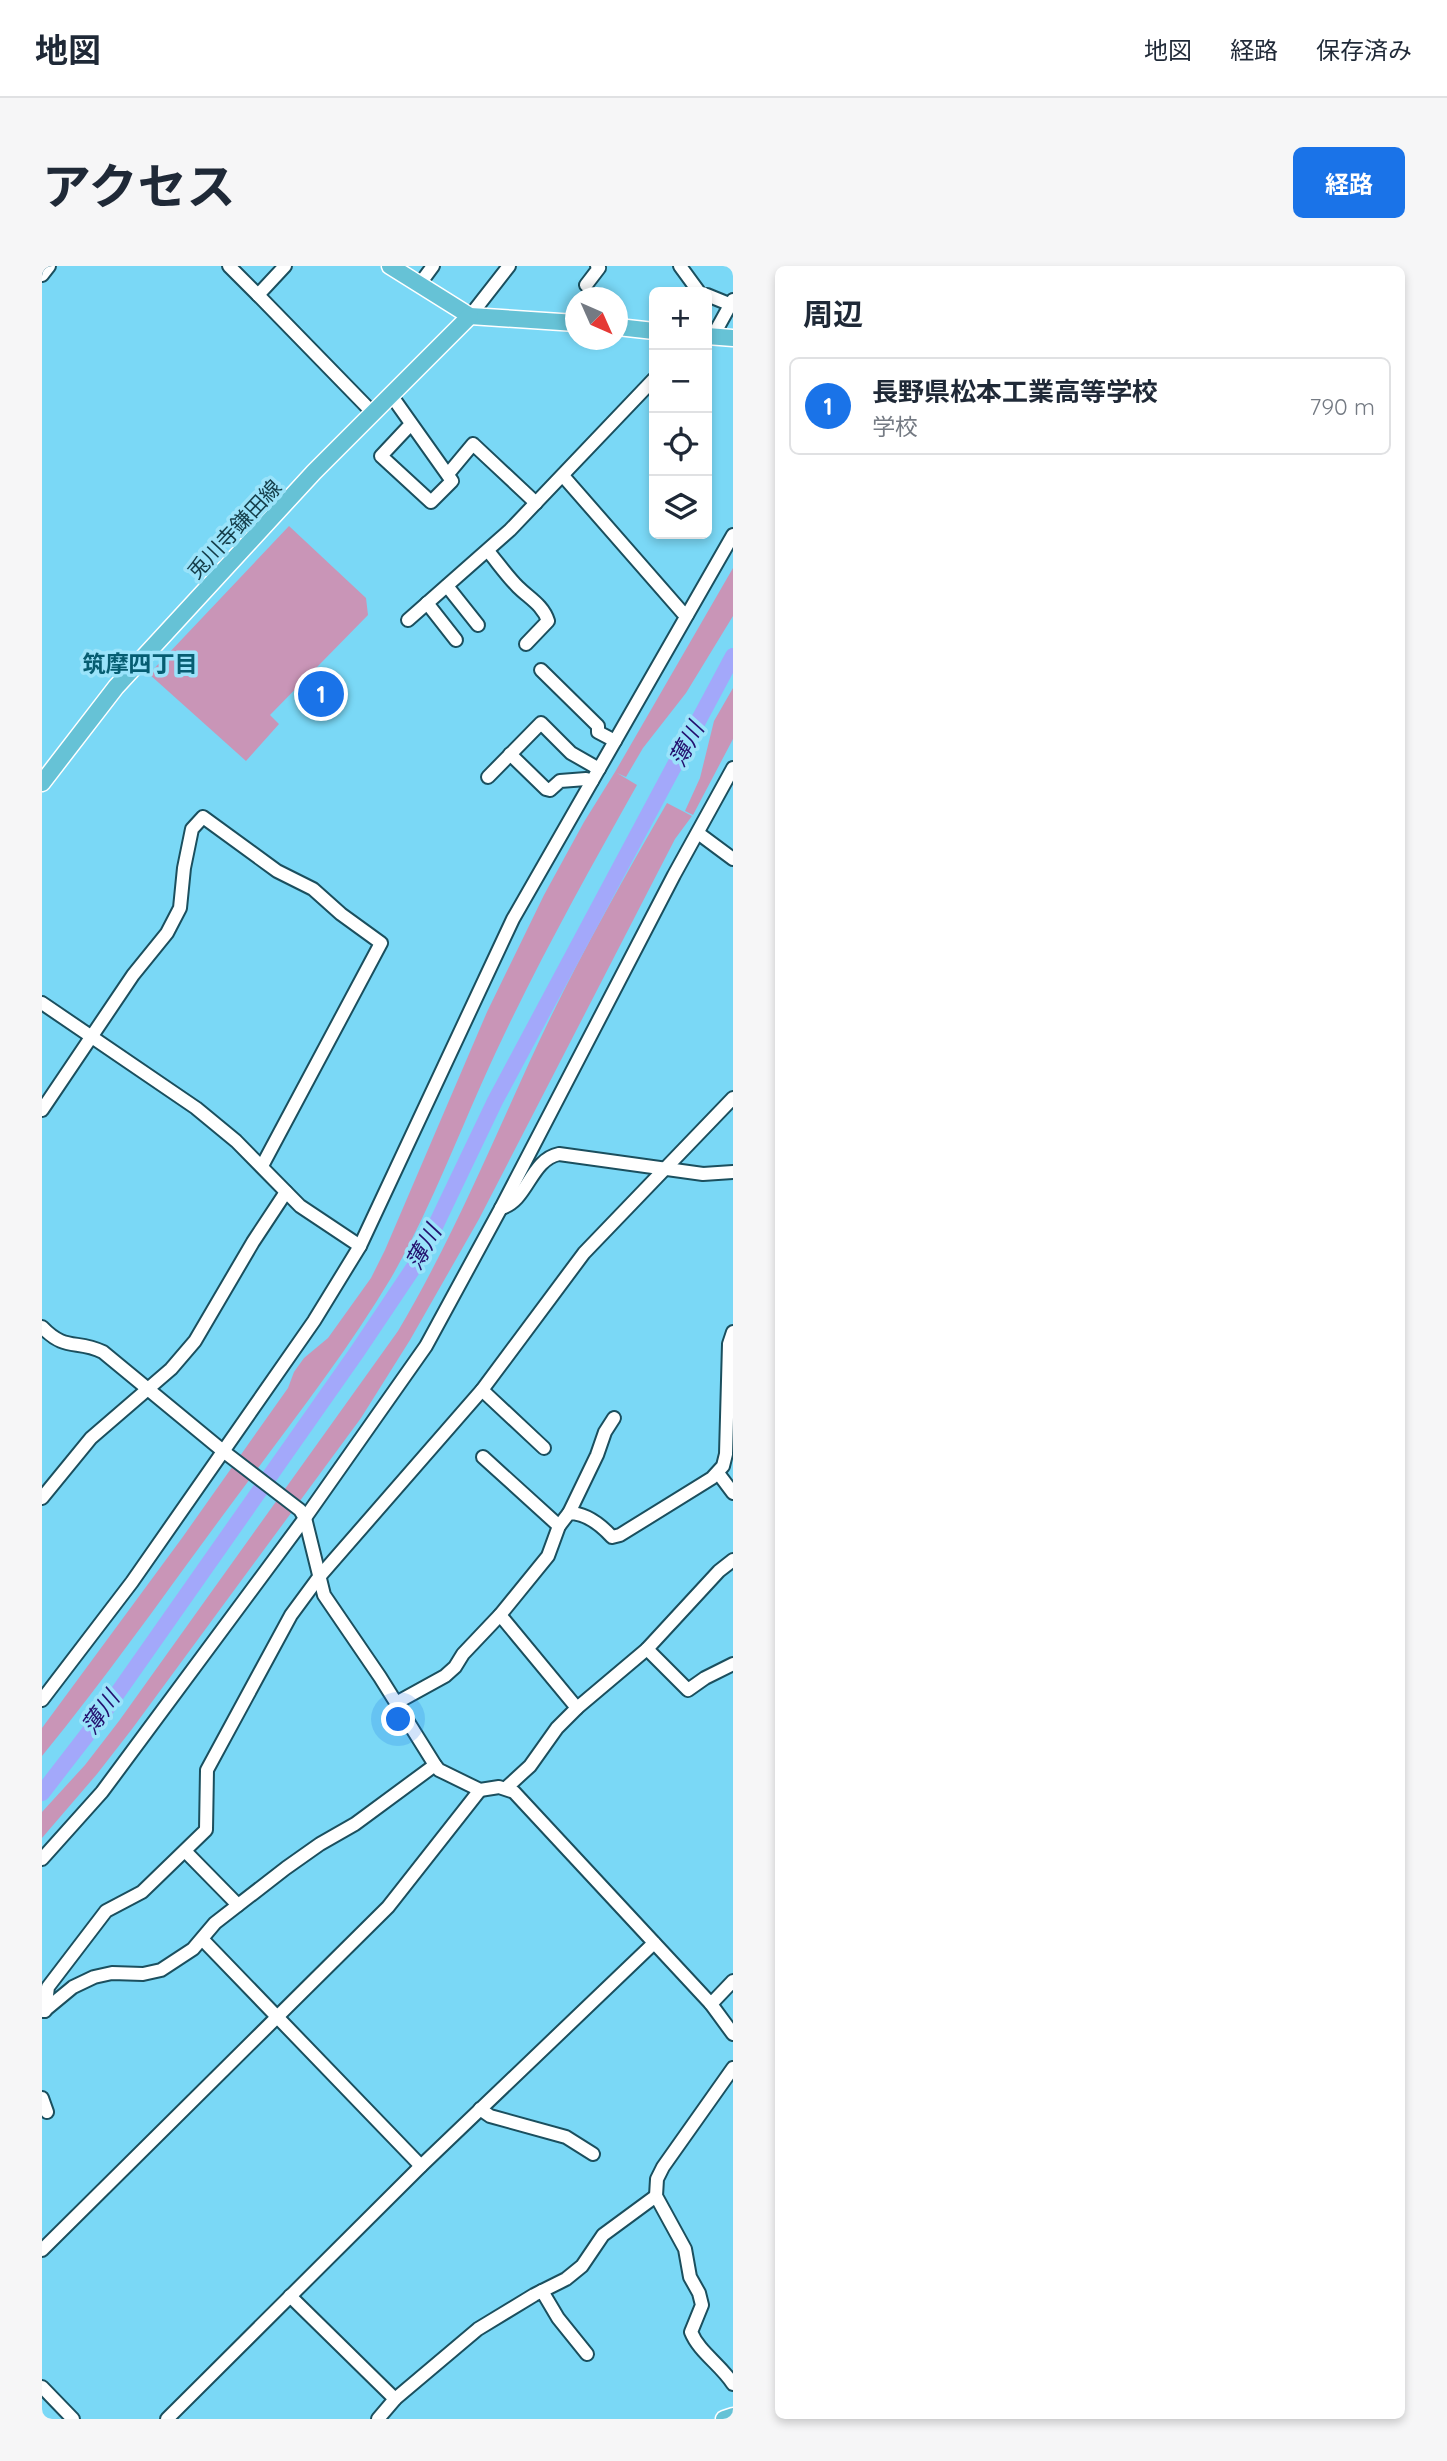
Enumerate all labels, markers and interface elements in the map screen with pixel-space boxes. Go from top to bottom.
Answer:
text: 地図 [35,29,101,70]
text: 地図 [1144,35,1192,65]
text: 経路 [1230,35,1278,65]
text: 保存済み [1316,35,1412,65]
button: 経路 [1293,147,1405,218]
text: アクセス [42,155,236,216]
north arrow [565,287,628,350]
map controls [649,287,712,539]
button: + [649,287,712,350]
text: 周辺 [803,295,863,333]
button: − [649,350,712,413]
text: 長野県松本工業高等学校 [872,375,1158,408]
text: 1 [824,392,832,421]
text: 790 m [1309,392,1375,421]
text: 学校 [872,412,918,441]
button: locate [649,413,712,476]
street label: 兎川寺鎌田線 [182,474,286,584]
button: layers [649,476,712,539]
district label: 筑摩四丁目 [83,649,198,678]
pin: 1 [298,668,344,720]
water label: 薄川 [662,714,711,771]
water label: 薄川 [399,1217,448,1274]
water label: 薄川 [75,1682,127,1739]
your location [381,1702,415,1736]

